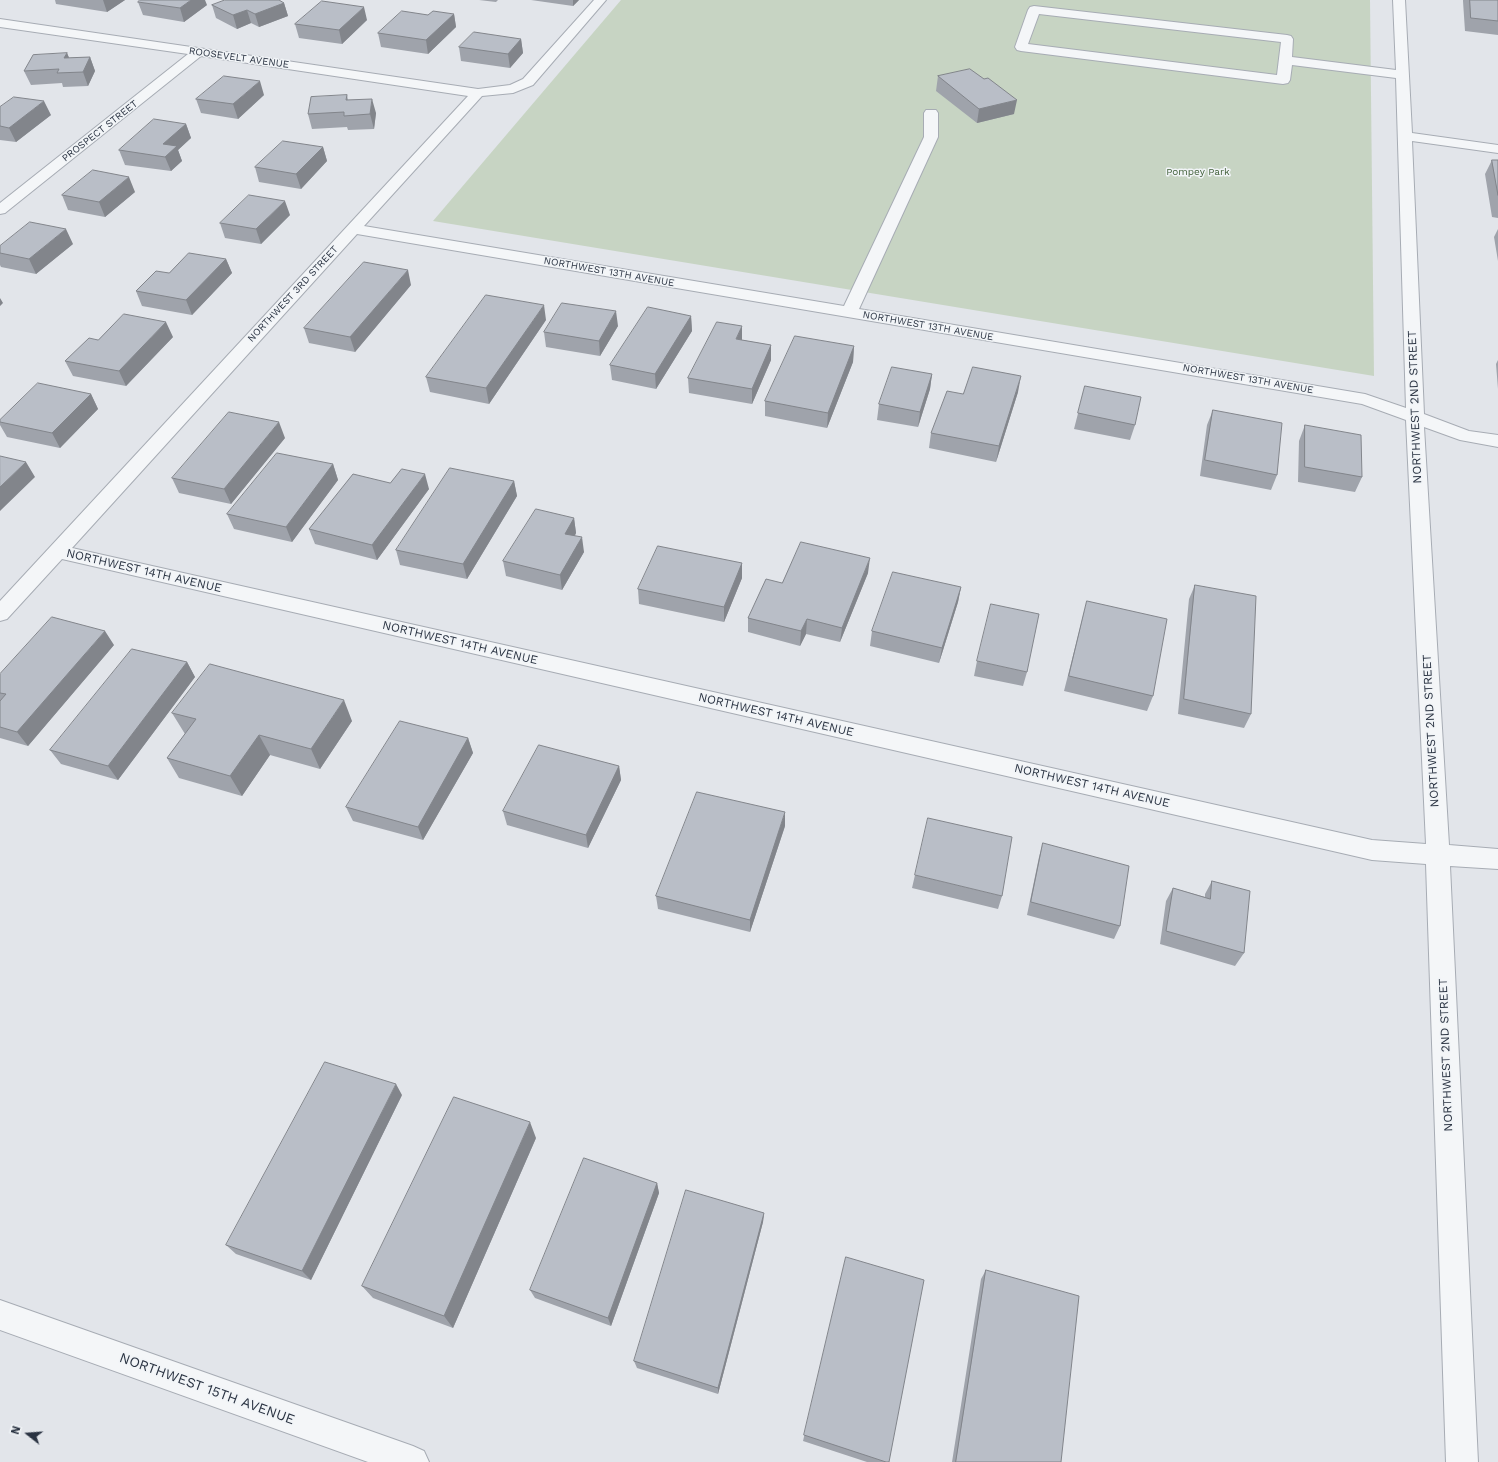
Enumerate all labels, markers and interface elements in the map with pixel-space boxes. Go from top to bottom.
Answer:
street label: ROOSEVELT AVENUE [188,45,290,71]
street label: PROSPECT STREET [60,98,140,164]
park label: Pompey Park [1166,166,1230,178]
street label: NORTHWEST 3RD STREET [245,244,341,344]
street label: NORTHWEST 13TH AVENUE [543,255,675,289]
street label: NORTHWEST 13TH AVENUE [862,309,994,343]
street label: NORTHWEST 2ND STREET [1405,330,1425,484]
street label: NORTHWEST 13TH AVENUE [1182,362,1314,396]
street label: NORTHWEST 14TH AVENUE [65,546,223,596]
street label: NORTHWEST 14TH AVENUE [381,618,539,668]
street label: NORTHWEST 2ND STREET [1420,654,1442,808]
street label: NORTHWEST 14TH AVENUE [697,690,855,740]
street label: NORTHWEST 14TH AVENUE [1013,761,1171,811]
street label: NORTHWEST 2ND STREET [1436,978,1456,1132]
street label: NORTHWEST 15TH AVENUE [117,1349,297,1429]
north arrow [8,1414,48,1454]
text: N [9,1425,23,1436]

